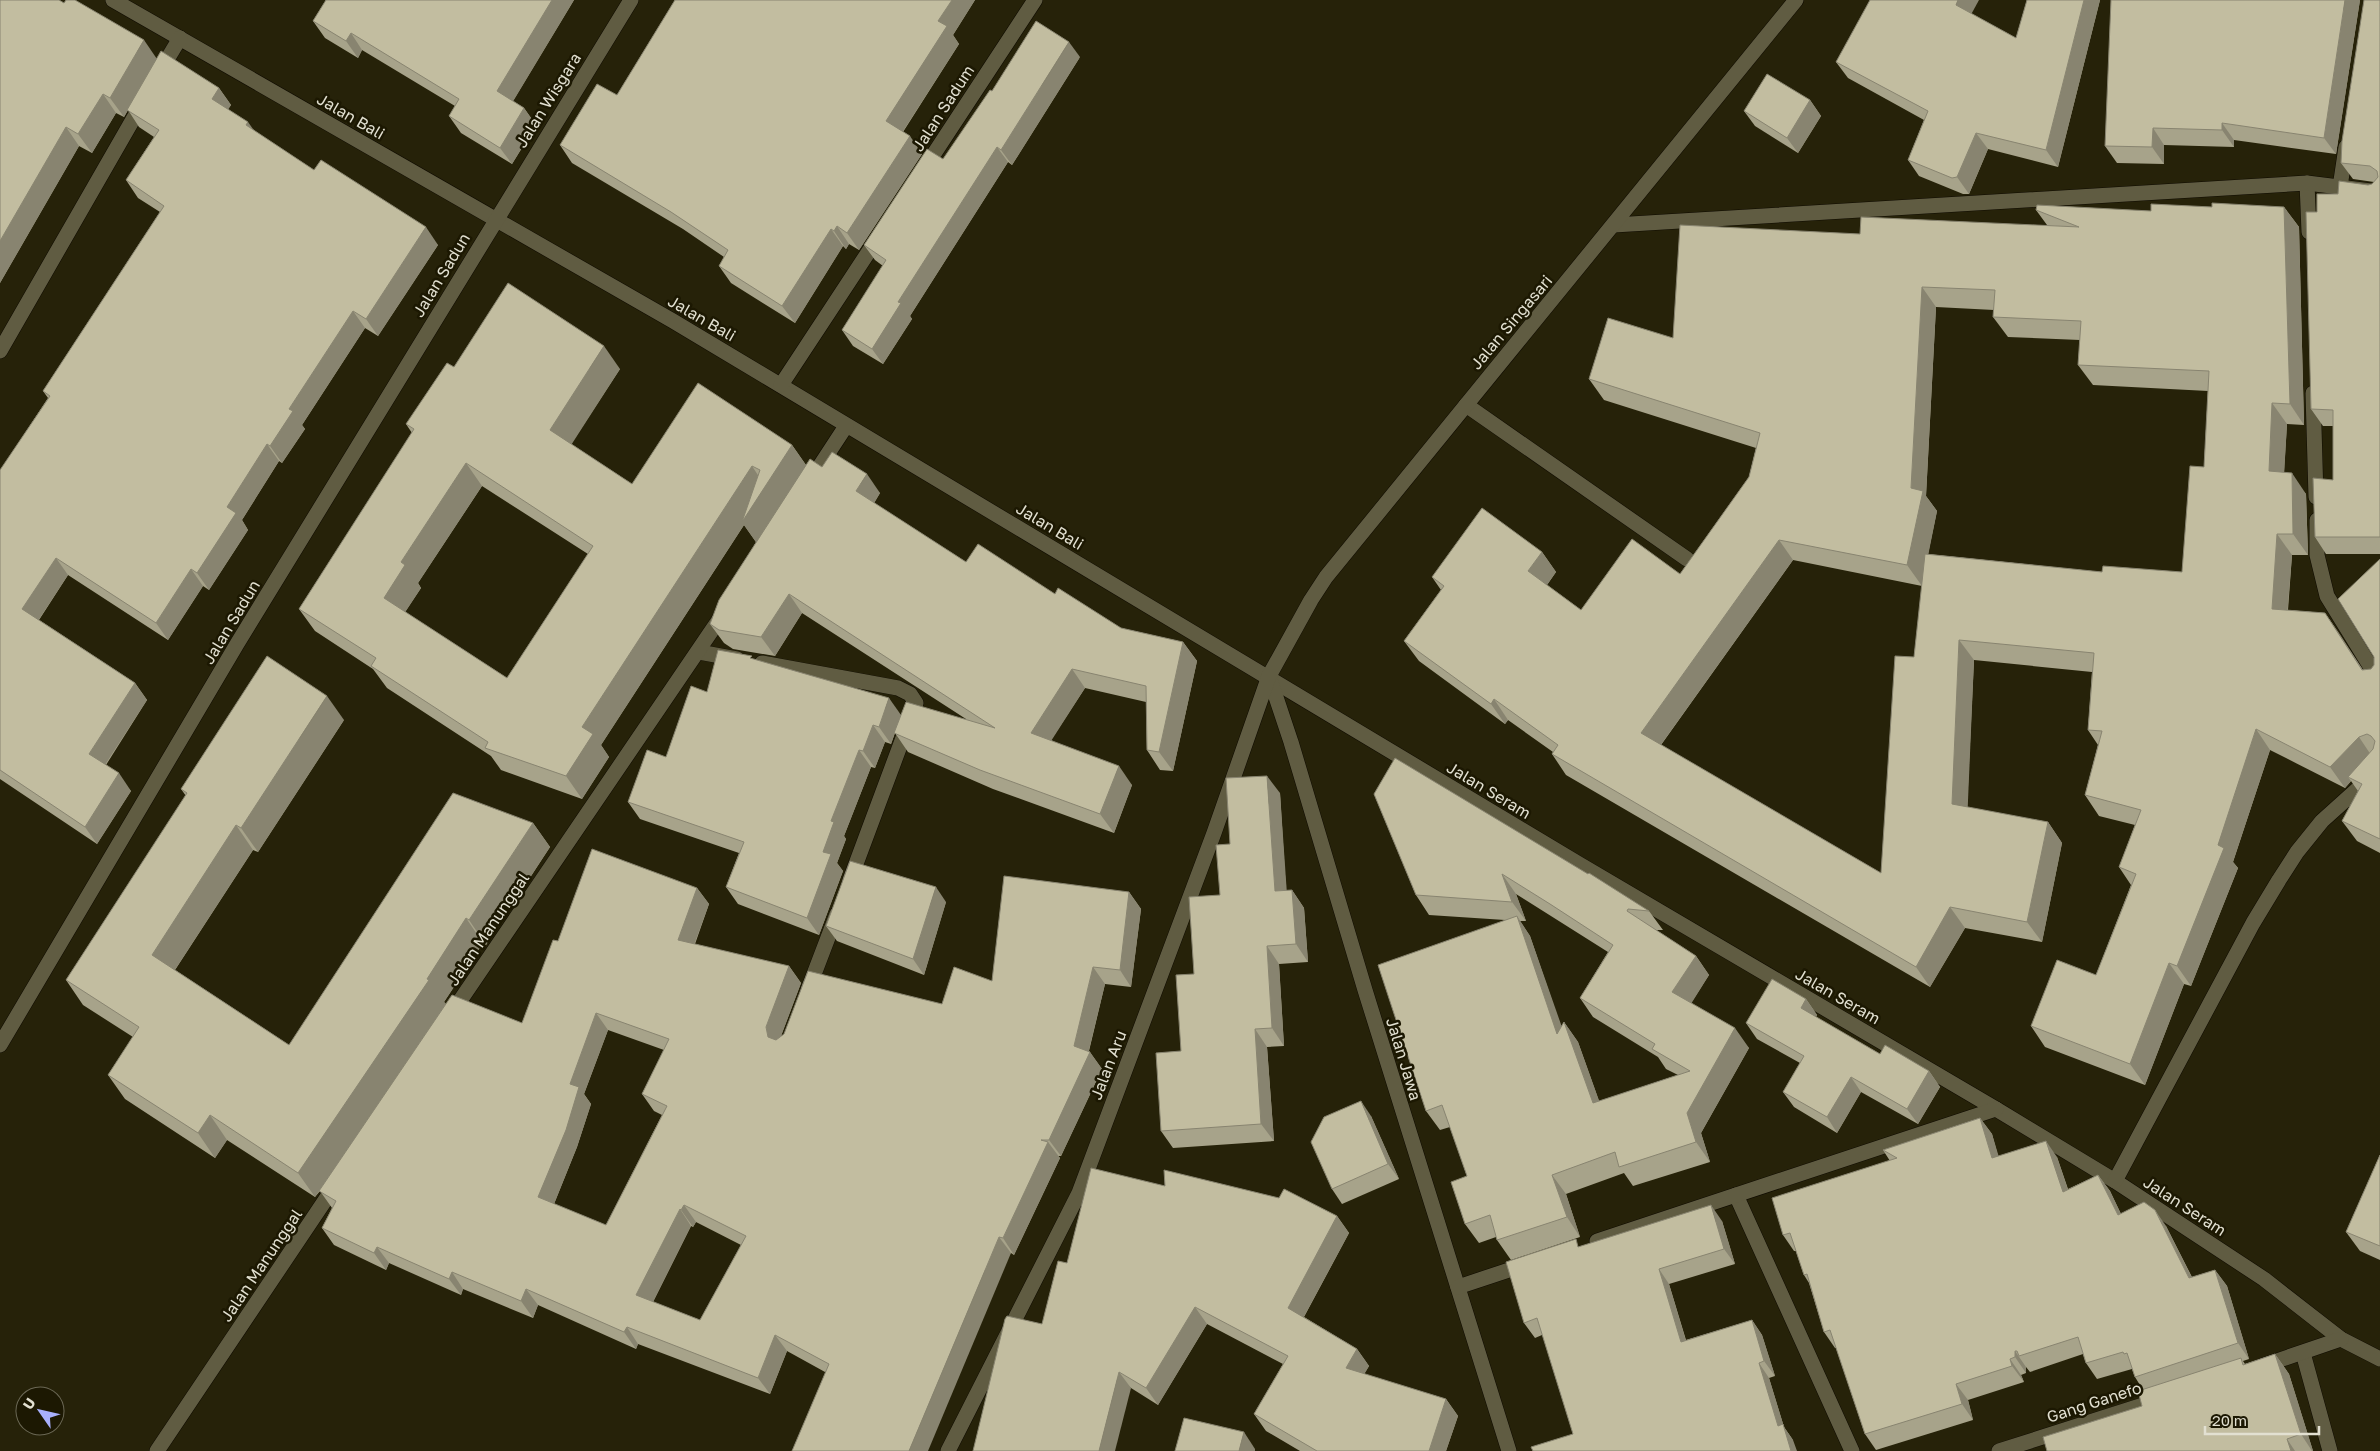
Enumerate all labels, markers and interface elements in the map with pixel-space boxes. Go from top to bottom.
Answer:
street label: Jalan Wisgara [511,49,585,151]
street label: Jalan Sadum [908,61,978,155]
street label: Jalan Bali [313,89,389,143]
street label: Jalan Sadun [408,229,474,321]
street label: Jalan Singasari [1466,271,1556,373]
street label: Jalan Bali [664,291,740,345]
street label: Jalan Bali [1013,498,1087,554]
street label: Jalan Sadun [198,576,264,668]
street label: Jalan Seram [1443,757,1535,823]
street label: Jalan Manunggal [443,869,533,989]
street label: Jalan Seram [1792,964,1884,1028]
street label: Jalan Jawa [1382,1015,1426,1103]
street label: Jalan Aru [1086,1028,1130,1102]
street label: Jalan Seram [2140,1172,2230,1240]
street label: Jalan Manunggal [216,1205,306,1325]
street label: Gang Ganefo [2044,1377,2144,1427]
north arrow [15,1386,65,1436]
text: U [19,1394,39,1412]
scale bar [2205,1404,2319,1436]
text: 20 m [2212,1411,2247,1429]

